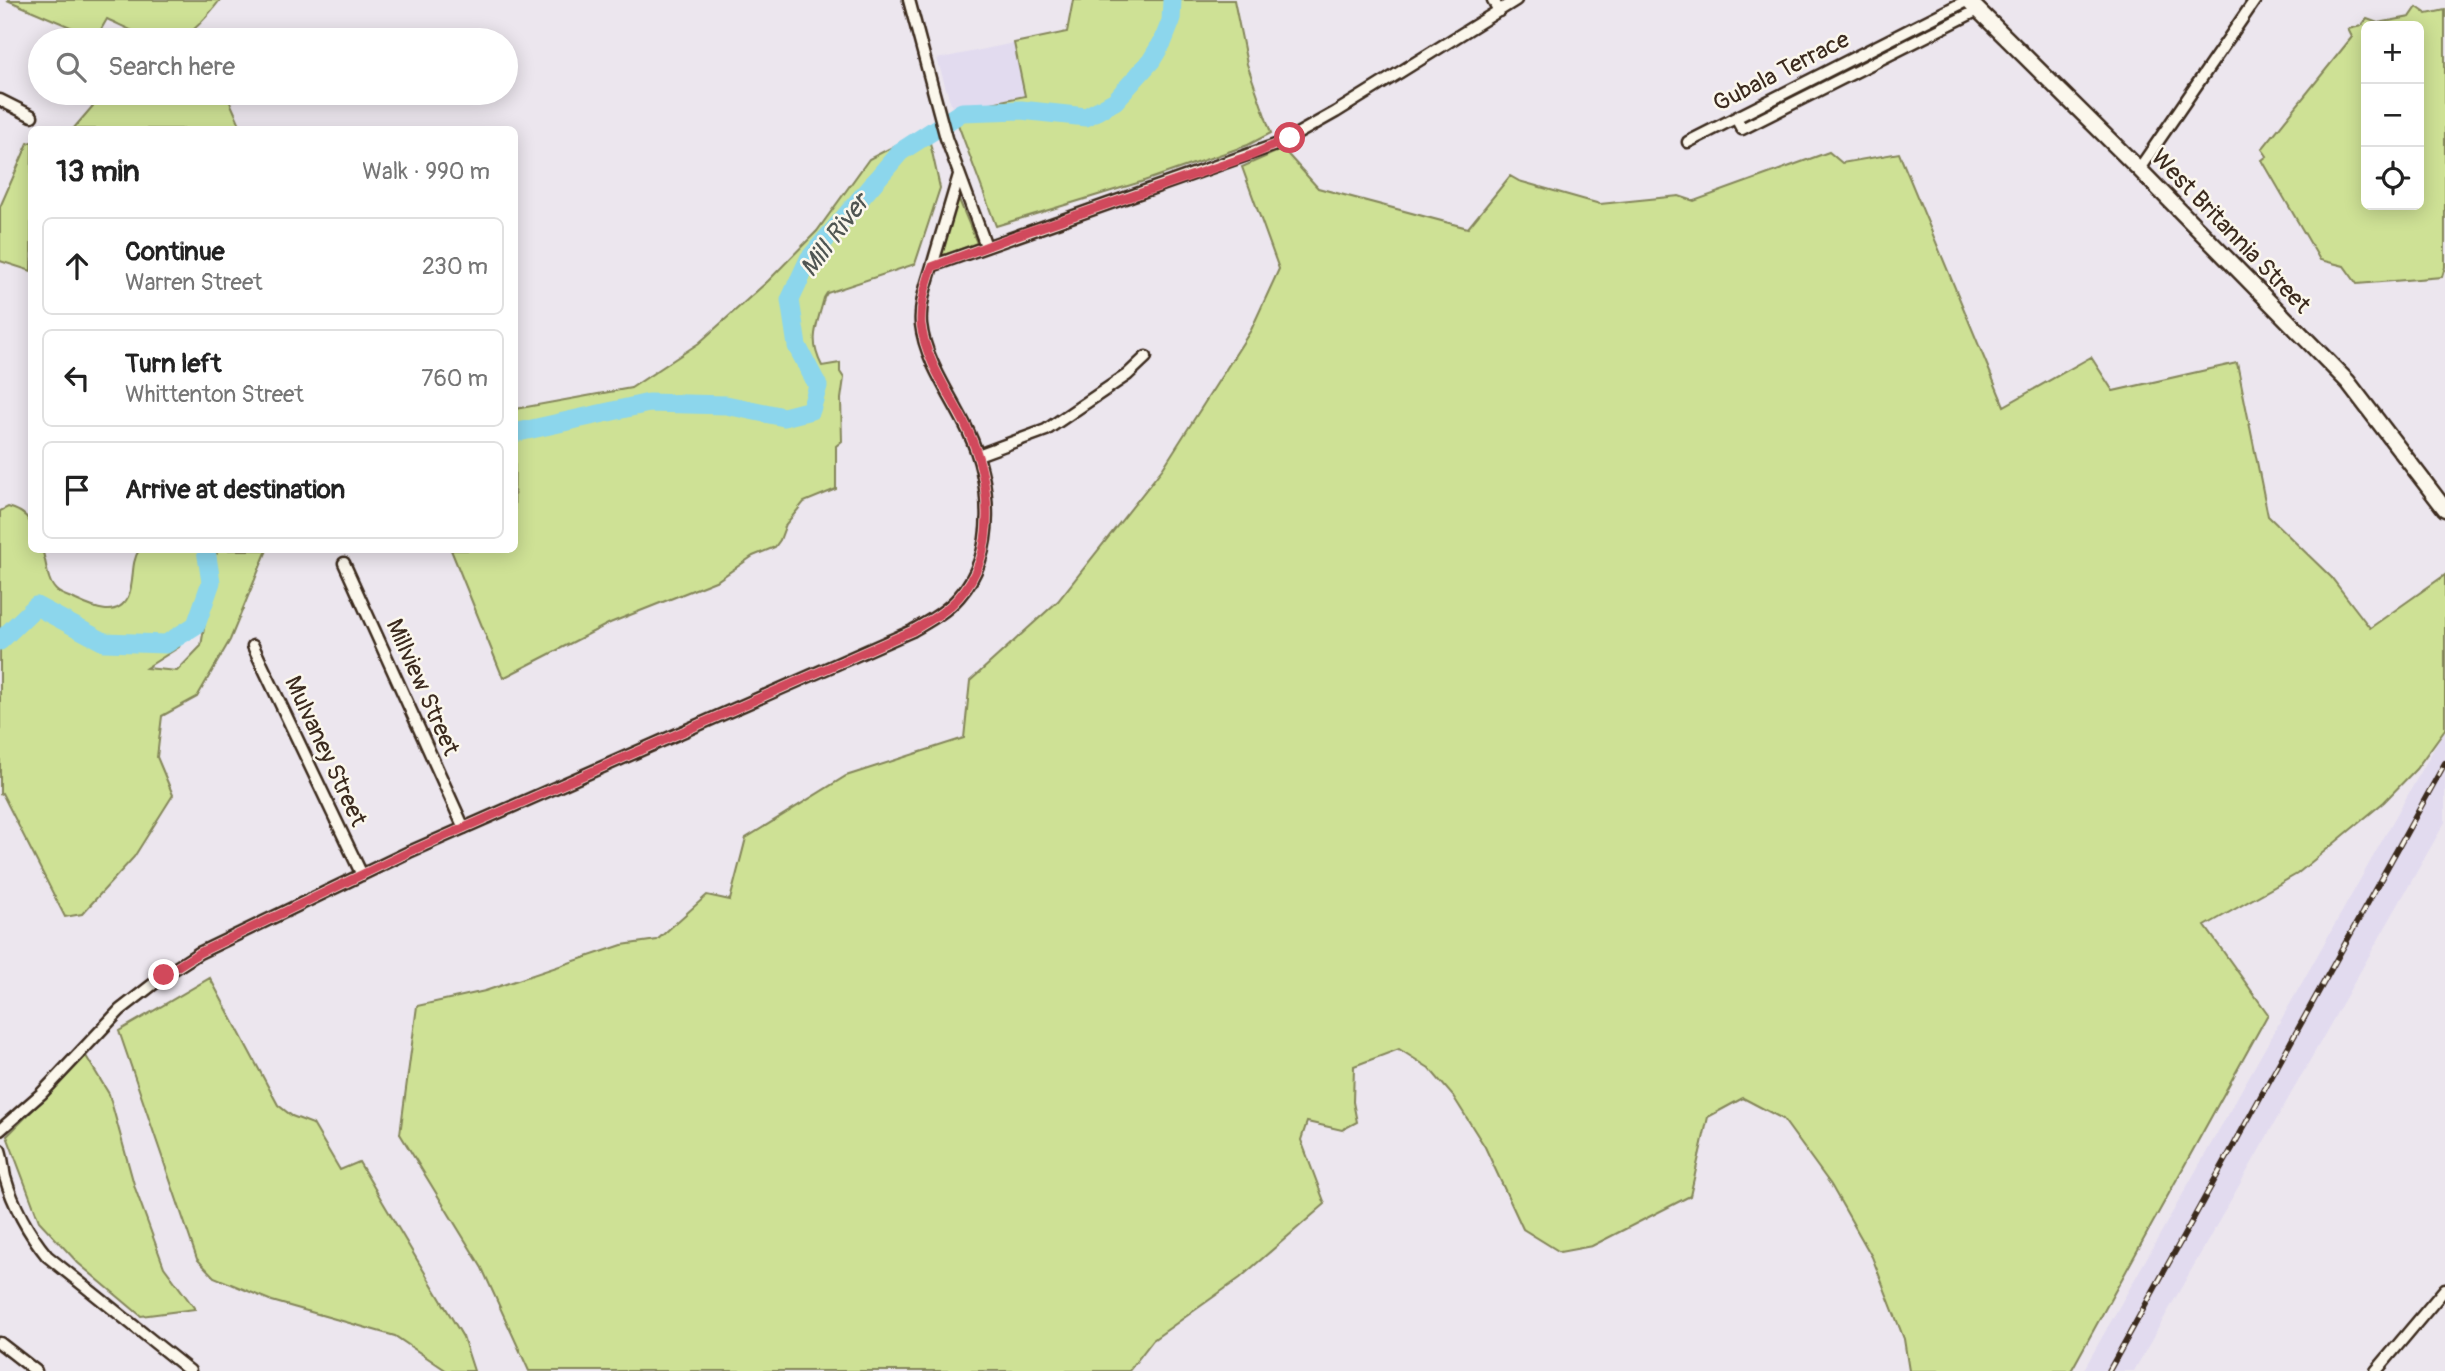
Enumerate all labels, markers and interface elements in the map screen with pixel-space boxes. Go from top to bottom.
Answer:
map controls [2361,21,2424,210]
button: + [2361,21,2424,84]
street label: Gubala Terrace [1708,25,1854,118]
search box [28,28,518,105]
icon: search [52,48,90,86]
text: Search here [108,51,235,83]
button: − [2361,84,2424,147]
route start [1274,122,1305,153]
street label: West Britannia Street [2145,143,2317,320]
button: locate [2361,147,2424,210]
text: 13 min [56,153,140,190]
text: Walk · 990 m [362,157,490,186]
water label: Mill River [793,185,879,283]
text: Continue [125,236,225,268]
icon: ahead [58,247,96,285]
text: 230 m [422,252,488,281]
text: Warren Street [125,268,263,297]
text: Turn left [125,348,221,380]
icon: left [58,359,96,397]
text: 760 m [421,364,488,393]
text: Whittenton Street [125,380,304,409]
icon: arrive [58,471,96,509]
text: Arrive at destination [125,474,345,506]
street label: Millview Street [380,614,466,760]
street label: Mulvaney Street [278,672,373,831]
route end [148,959,179,990]

